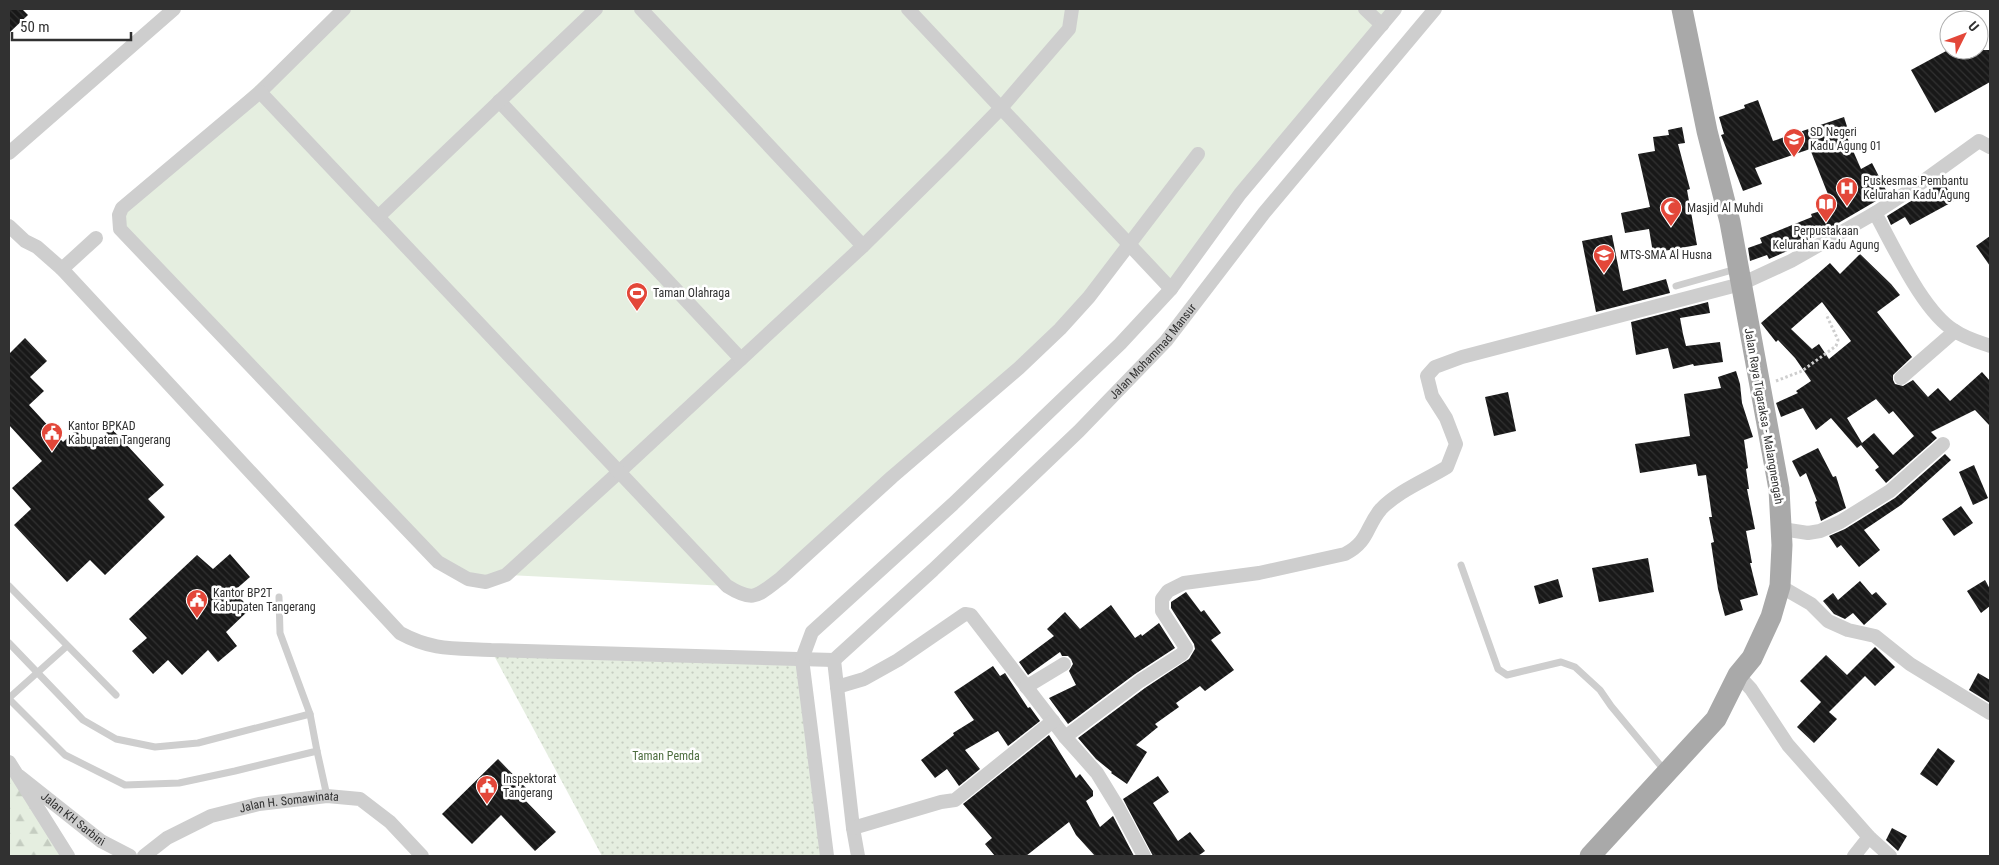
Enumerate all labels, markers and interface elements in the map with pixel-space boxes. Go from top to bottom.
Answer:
scale bar [12,10,131,42]
north arrow [1939,10,1989,60]
text: 50 m [20,18,50,36]
text: U [1965,18,1982,35]
place label: SD Negeri Kadu Agung 01 [1810,125,1882,153]
school or university icon: SD Negeri Kadu Agung 01 [1782,127,1806,158]
place label: Puskesmas Pembantu Kelurahan Kadu Agung [1863,174,1970,202]
hospital icon: Puskesmas Pembantu Kelurahan Kadu Agung [1835,176,1859,207]
library icon: Perpustakaan Kelurahan Kadu Agung [1814,192,1838,223]
mosque icon: Masjid Al Muhdi [1659,196,1683,227]
place label: Masjid Al Muhdi [1687,201,1763,215]
place label: Perpustakaan Kelurahan Kadu Agung [1772,224,1880,252]
school or university icon: MTS-SMA Al Husna [1592,243,1616,274]
place label: MTS-SMA Al Husna [1620,248,1712,262]
sports icon: Taman Olahraga [625,281,649,312]
place label: Taman Olahraga [653,286,730,300]
street label: Jalan Mohammad Mansur [1107,301,1199,402]
street label: Jalan Raya Tigaraksa - Malangnengah [1742,327,1786,505]
place label: Kantor BPKAD Kabupaten Tangerang [68,419,171,447]
public building icon: Kantor BPKAD Kabupaten Tangerang [40,421,64,452]
place label: Kantor BP2T Kabupaten Tangerang [213,586,316,614]
public building icon: Kantor BP2T Kabupaten Tangerang [185,588,209,619]
park label: Taman Pemda [632,749,700,763]
place label: Inspektorat Tangerang [503,772,557,800]
public building icon: Inspektorat Tangerang [475,774,499,805]
street label: Jalan KH Sarbini [38,789,107,849]
street label: Jalan H. Somawinata [238,789,340,816]

